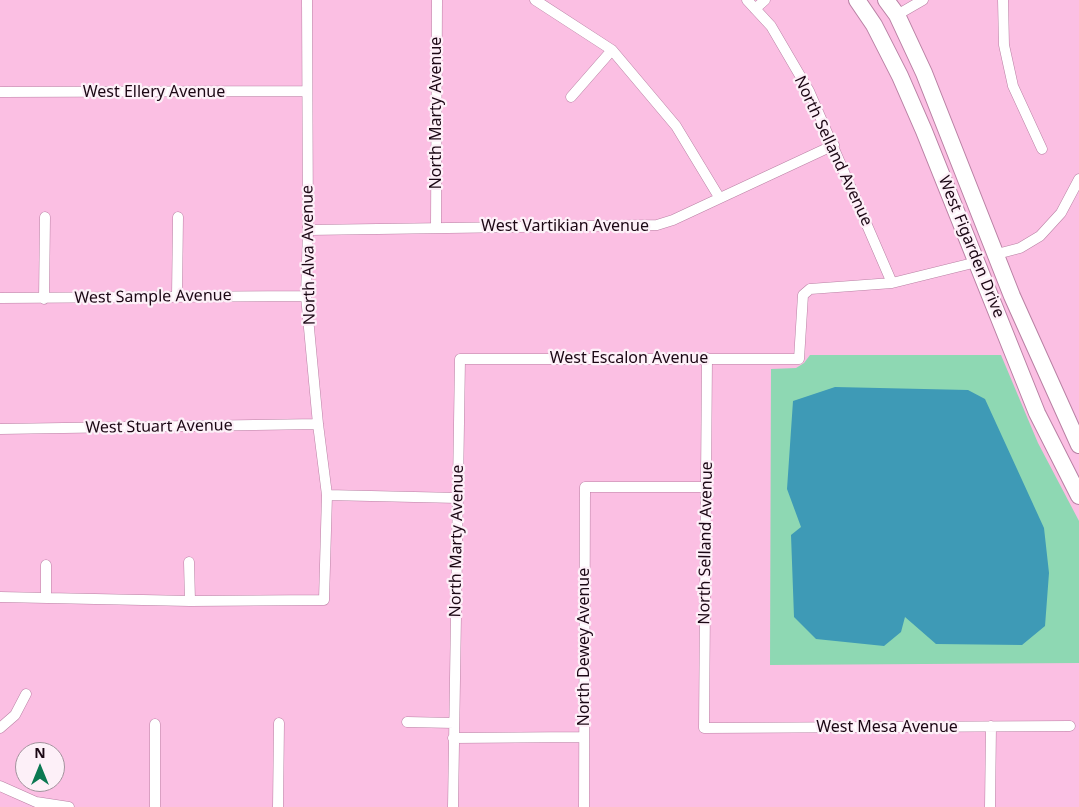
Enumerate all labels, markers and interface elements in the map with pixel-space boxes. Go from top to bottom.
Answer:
street label: North Marty Avenue [426,37,446,189]
street label: North Selland Avenue [790,73,876,229]
street label: West Ellery Avenue [83,82,225,102]
street label: West Figarden Drive [934,173,1008,321]
street label: North Alva Avenue [298,185,320,325]
street label: West Vartikian Avenue [481,216,649,236]
street label: West Sample Avenue [74,286,232,308]
street label: West Escalon Avenue [550,348,708,368]
street label: West Stuart Avenue [85,416,233,438]
street label: North Selland Avenue [695,461,717,625]
street label: North Marty Avenue [446,465,468,617]
street label: North Dewey Avenue [574,568,594,726]
street label: West Mesa Avenue [816,717,958,737]
north arrow [15,742,65,792]
text: N [34,743,46,762]

